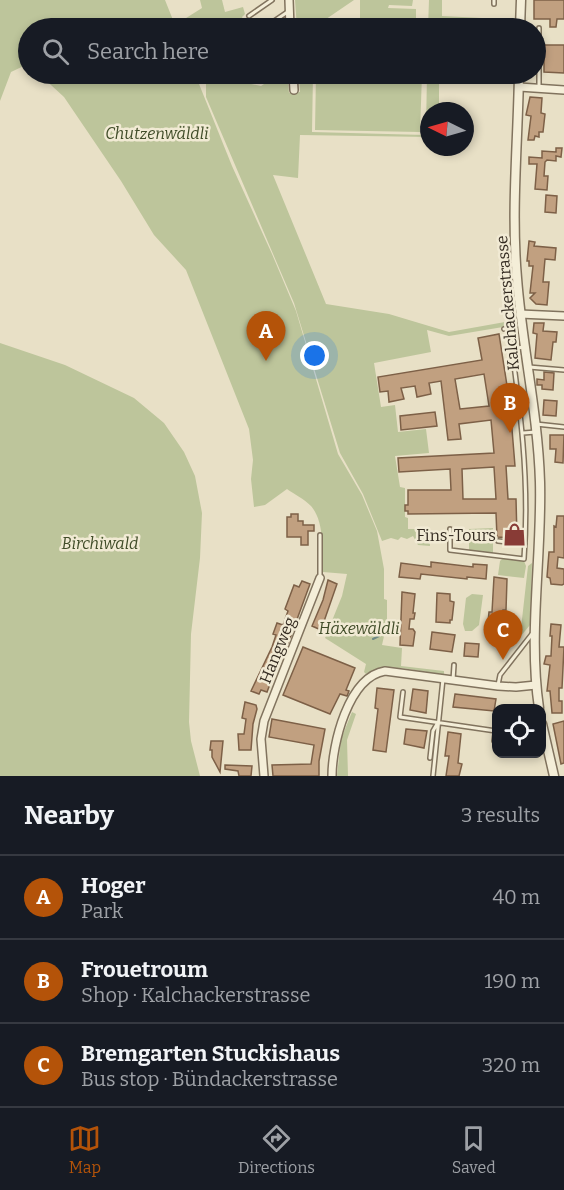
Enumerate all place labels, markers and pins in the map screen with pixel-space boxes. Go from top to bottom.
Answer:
pin: A [246,312,286,361]
pin: B [490,384,530,433]
shop icon: Fins-Tours [501,522,527,548]
place label: Fins-Tours [416,526,496,545]
pin: C [484,610,522,660]

